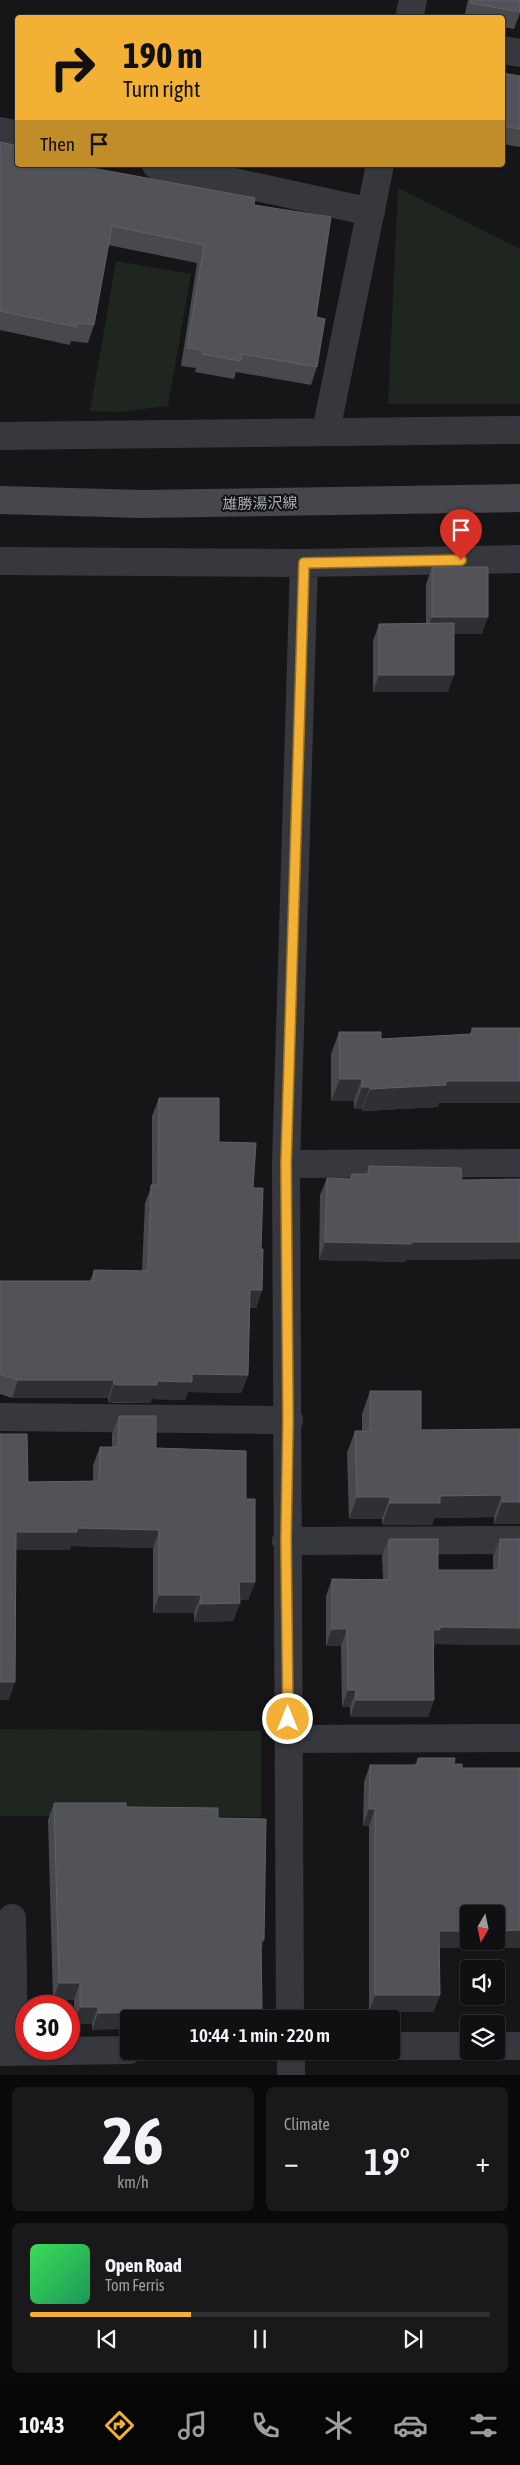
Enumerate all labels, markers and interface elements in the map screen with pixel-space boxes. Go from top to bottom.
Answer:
icon: right [40,35,105,100]
text: 190 m [123,35,202,75]
text: Turn right [123,76,200,102]
icon: arrive [85,130,113,158]
text: Then [40,133,75,155]
street label: 雄勝湯沢線 [222,494,298,512]
pin [440,509,482,560]
icon: arrive [447,516,475,544]
position arrow [261,1692,313,1744]
north arrow [460,1905,505,1950]
map controls [460,1905,505,2060]
button: sound [460,1960,505,2005]
speed limit sign: 30 [15,1995,80,2060]
button: layers [460,2015,505,2060]
text: 10:44 · 1 min · 220 m [190,2024,330,2046]
text: 26 [102,2103,164,2178]
text: Climate [284,2115,330,2133]
text: 19° [364,2140,410,2183]
text: − [284,2146,299,2178]
text: + [475,2146,490,2178]
text: km/h [117,2173,149,2191]
text: Open Road [105,2254,182,2276]
text: Tom Ferris [105,2276,164,2294]
icon: previous [93,2325,121,2353]
icon: pause [246,2325,274,2353]
icon: next [399,2325,427,2353]
icon: directions [102,2408,137,2443]
icon: music [175,2408,210,2443]
icon: phone [248,2408,283,2443]
icon: climate [321,2408,356,2443]
icon: car [393,2408,428,2443]
icon: filters [466,2408,501,2443]
text: 10:43 [19,2412,65,2438]

